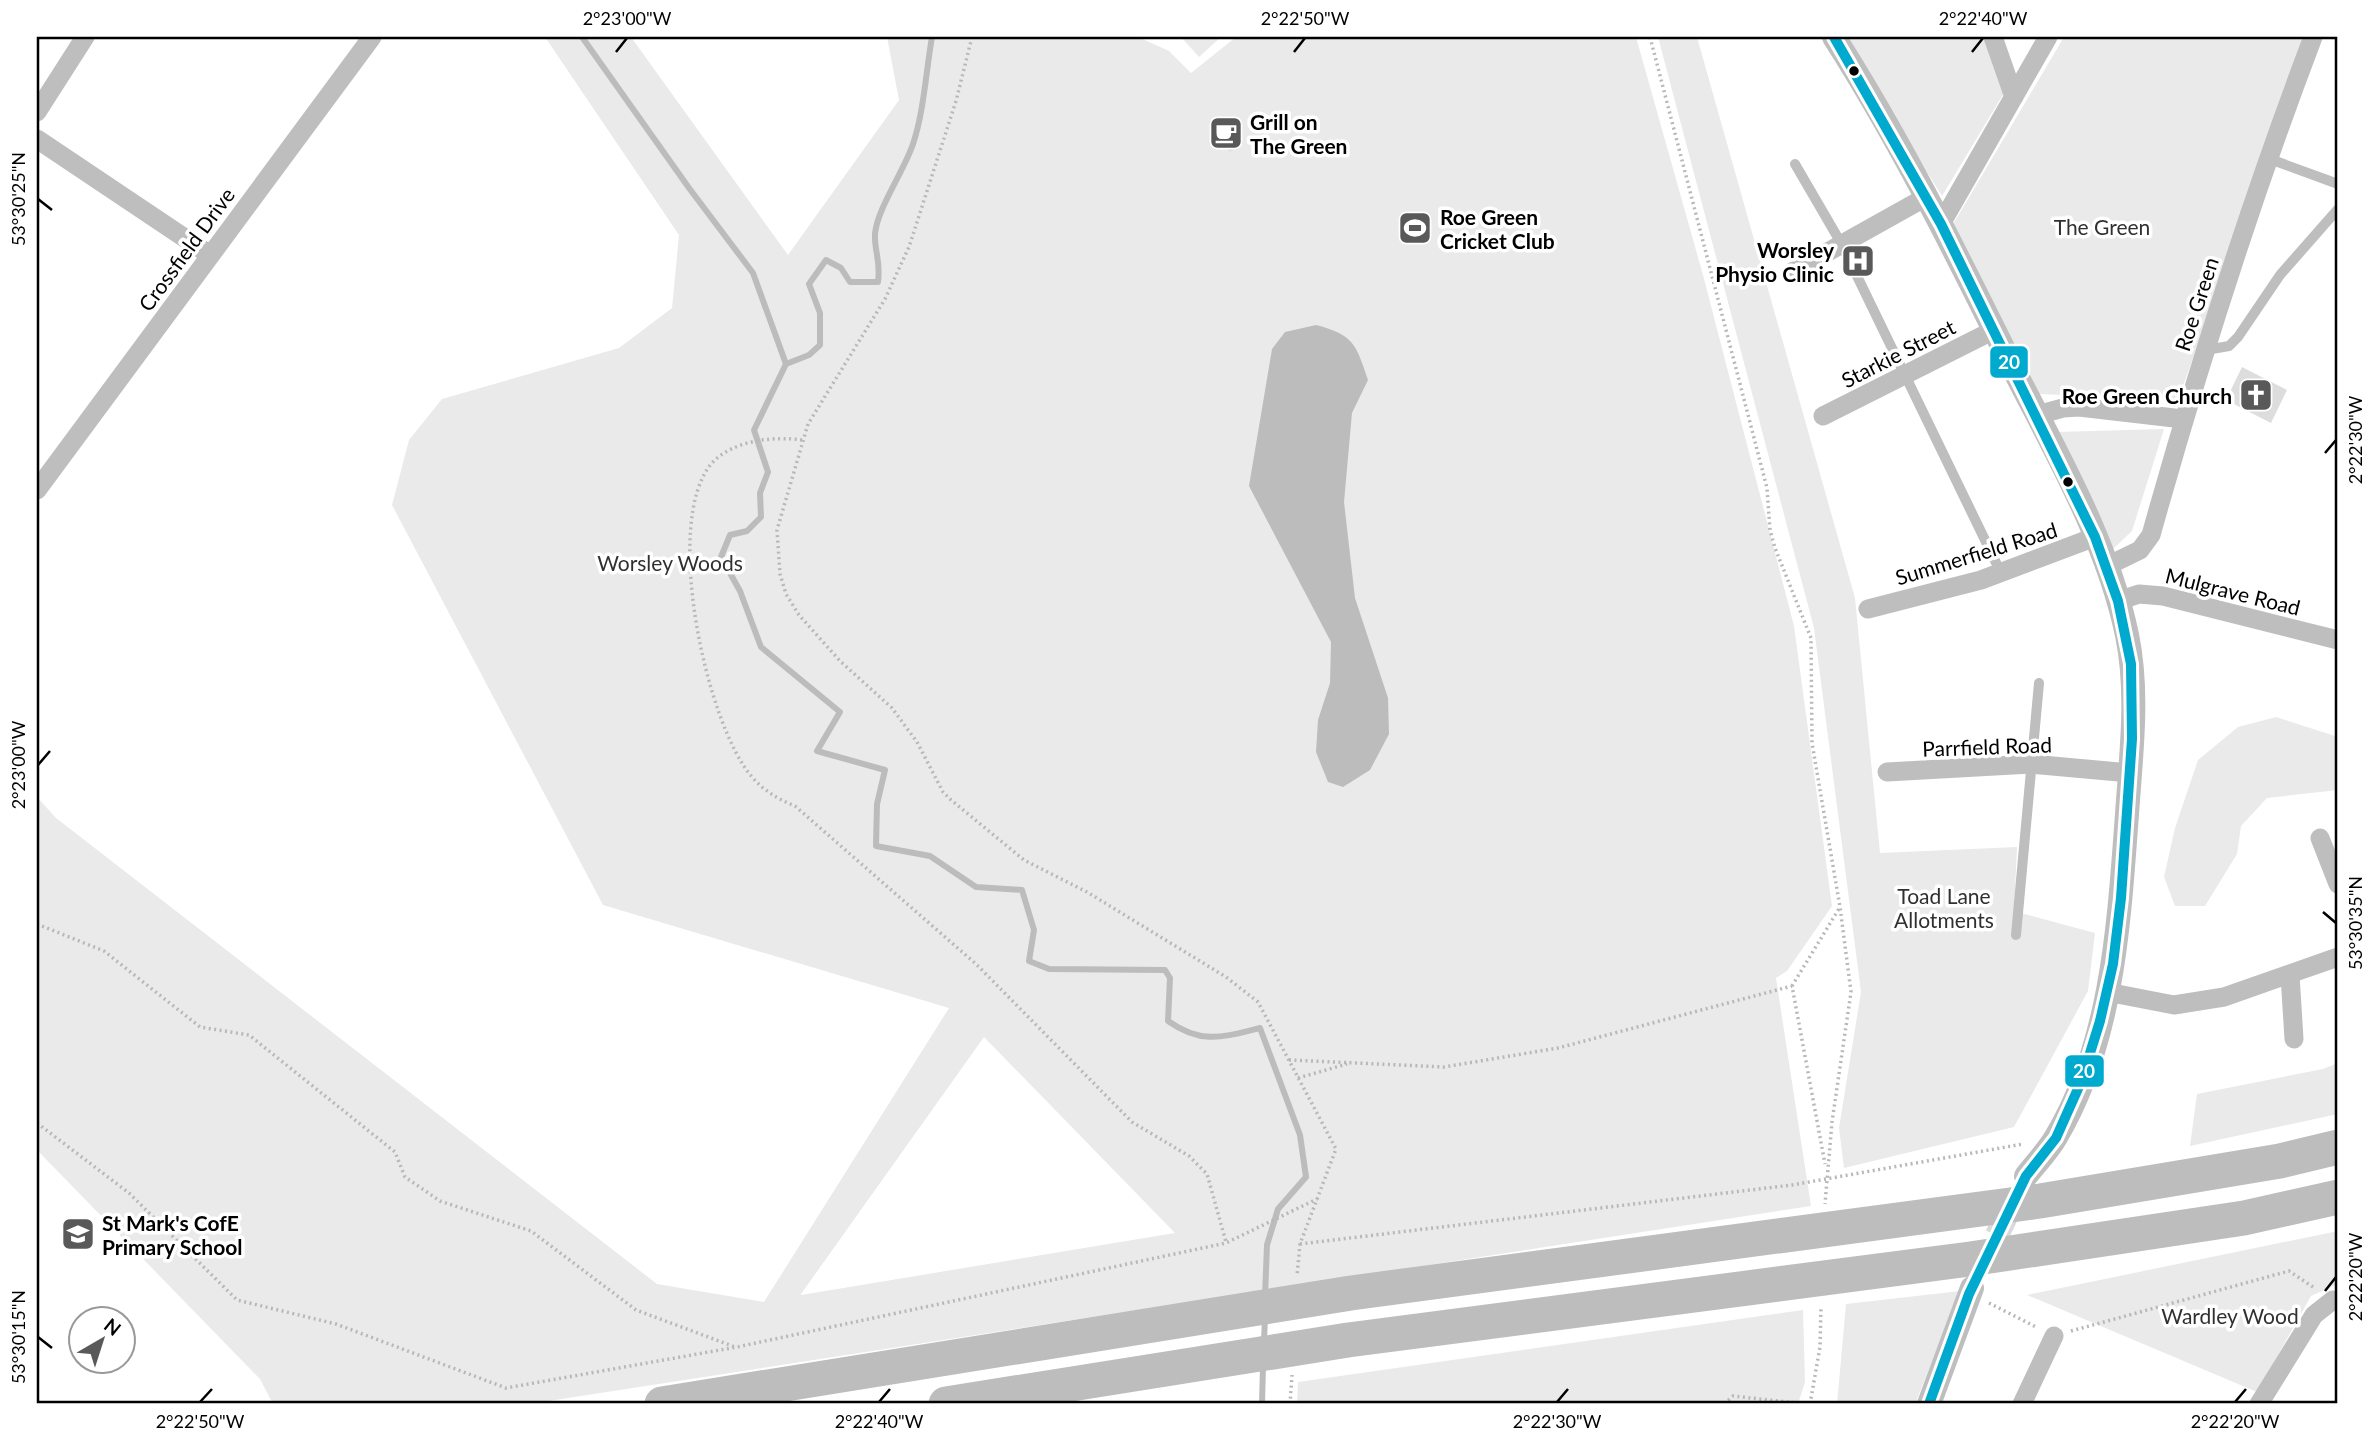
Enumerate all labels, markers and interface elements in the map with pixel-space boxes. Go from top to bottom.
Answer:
text: 2°23'00"W [583,7,672,29]
text: 2°22'50"W [1261,7,1350,29]
text: 2°22'40"W [1939,7,2028,29]
unlabelled marker [1847,64,1861,78]
place label: Grill on The Green [1250,109,1347,158]
cafe icon: Grill on The Green [1207,114,1245,152]
text: 53°30'25"N [7,152,29,246]
street label: Crossfield Drive [133,182,239,316]
place label: Roe Green Cricket Club [1440,204,1555,253]
sports icon: Roe Green Cricket Club [1396,209,1434,247]
park label: The Green [2054,214,2150,239]
place label: Worsley Physio Clinic [1715,237,1835,286]
hospital icon: Worsley Physio Clinic [1839,242,1877,280]
street label: Roe Green [2169,254,2223,354]
street label: Starkie Street [1837,314,1959,392]
line badge: 20 [1989,345,2029,379]
text: 20 [1998,350,2020,373]
church icon: Roe Green Church [2237,376,2275,414]
place label: Roe Green Church [2062,383,2232,408]
text: 2°22'30"W [2344,395,2366,484]
unlabelled marker [2061,475,2075,489]
street label: Summerfield Road [1892,516,2060,590]
park label: Worsley Woods [597,550,743,575]
street label: Mulgrave Road [2163,562,2303,620]
text: 2°23'00"W [7,720,29,809]
street label: Parrfield Road [1922,731,2052,761]
text: 53°30'35"N [2344,876,2366,970]
park label: Toad Lane Allotments [1894,883,1994,932]
line badge: 20 [2064,1054,2105,1088]
text: 20 [2073,1059,2095,1082]
place label: St Mark's CofE Primary School [102,1210,243,1259]
school or university icon: St Mark's CofE Primary School [59,1215,97,1253]
text: 2°22'20"W [2344,1232,2366,1321]
text: 53°30'15"N [7,1290,29,1384]
park label: Wardley Wood [2161,1303,2299,1328]
north arrow [66,1304,136,1374]
text: N [100,1313,126,1340]
text: 2°22'50"W [156,1410,245,1432]
text: 2°22'40"W [835,1410,924,1432]
text: 2°22'30"W [1513,1410,1602,1432]
text: 2°22'20"W [2191,1410,2280,1432]

